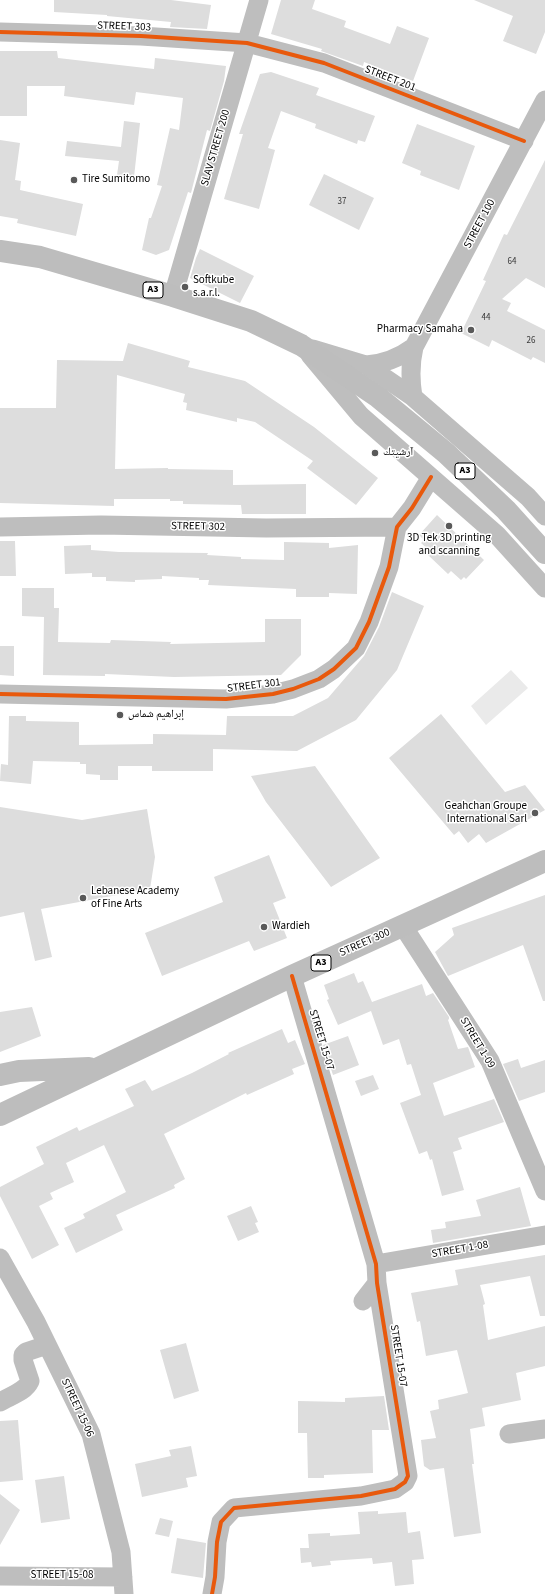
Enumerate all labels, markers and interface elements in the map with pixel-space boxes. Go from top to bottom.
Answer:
street label: STREET 303 [97,19,151,35]
street label: STREET 201 [362,63,418,95]
street label: SLAV STREET 200 [199,108,233,188]
place label: Tire Sumitomo [82,173,150,187]
marker: Tire Sumitomo [69,175,79,185]
house number: 37 [338,197,346,207]
street label: STREET 100 [462,197,498,251]
house number: 64 [508,257,516,267]
place label: Softkube s.a.r.l. [193,274,234,300]
road number: A3 [143,282,163,298]
marker: Softkube s.a.r.l. [180,282,190,292]
house number: 44 [482,313,490,323]
place label: Pharmacy Samaha [377,323,463,337]
marker: Pharmacy Samaha [466,325,476,335]
house number: 26 [527,336,535,346]
place label: آرشيتك [383,446,413,460]
marker: آرشيتك [370,448,380,458]
road number: A3 [455,463,475,479]
street label: STREET 302 [171,520,225,534]
marker: 3D Tek 3D printing and scanning [444,521,454,531]
place label: 3D Tek 3D printing and scanning [407,532,491,558]
street label: STREET 301 [226,676,282,696]
place label: إبراهيم شماس [128,708,184,722]
marker: إبراهيم شماس [115,710,125,720]
place label: Geahchan Groupe International Sarl [445,800,527,826]
marker: Geahchan Groupe International Sarl [530,808,540,818]
place label: Lebanese Academy of Fine Arts [91,885,179,911]
marker: Lebanese Academy of Fine Arts [78,893,88,903]
place label: Wardieh [272,920,310,934]
marker: Wardieh [259,922,269,932]
street label: STREET 300 [338,926,392,960]
road number: A3 [311,955,331,971]
street label: STREET 15-07 [306,1008,336,1072]
street label: STREET 1-09 [457,1015,497,1071]
street label: STREET 1-08 [431,1239,489,1261]
street label: STREET 15-07 [387,1324,409,1388]
street label: STREET 15-06 [58,1377,96,1439]
street label: STREET 15-08 [31,1569,93,1583]

